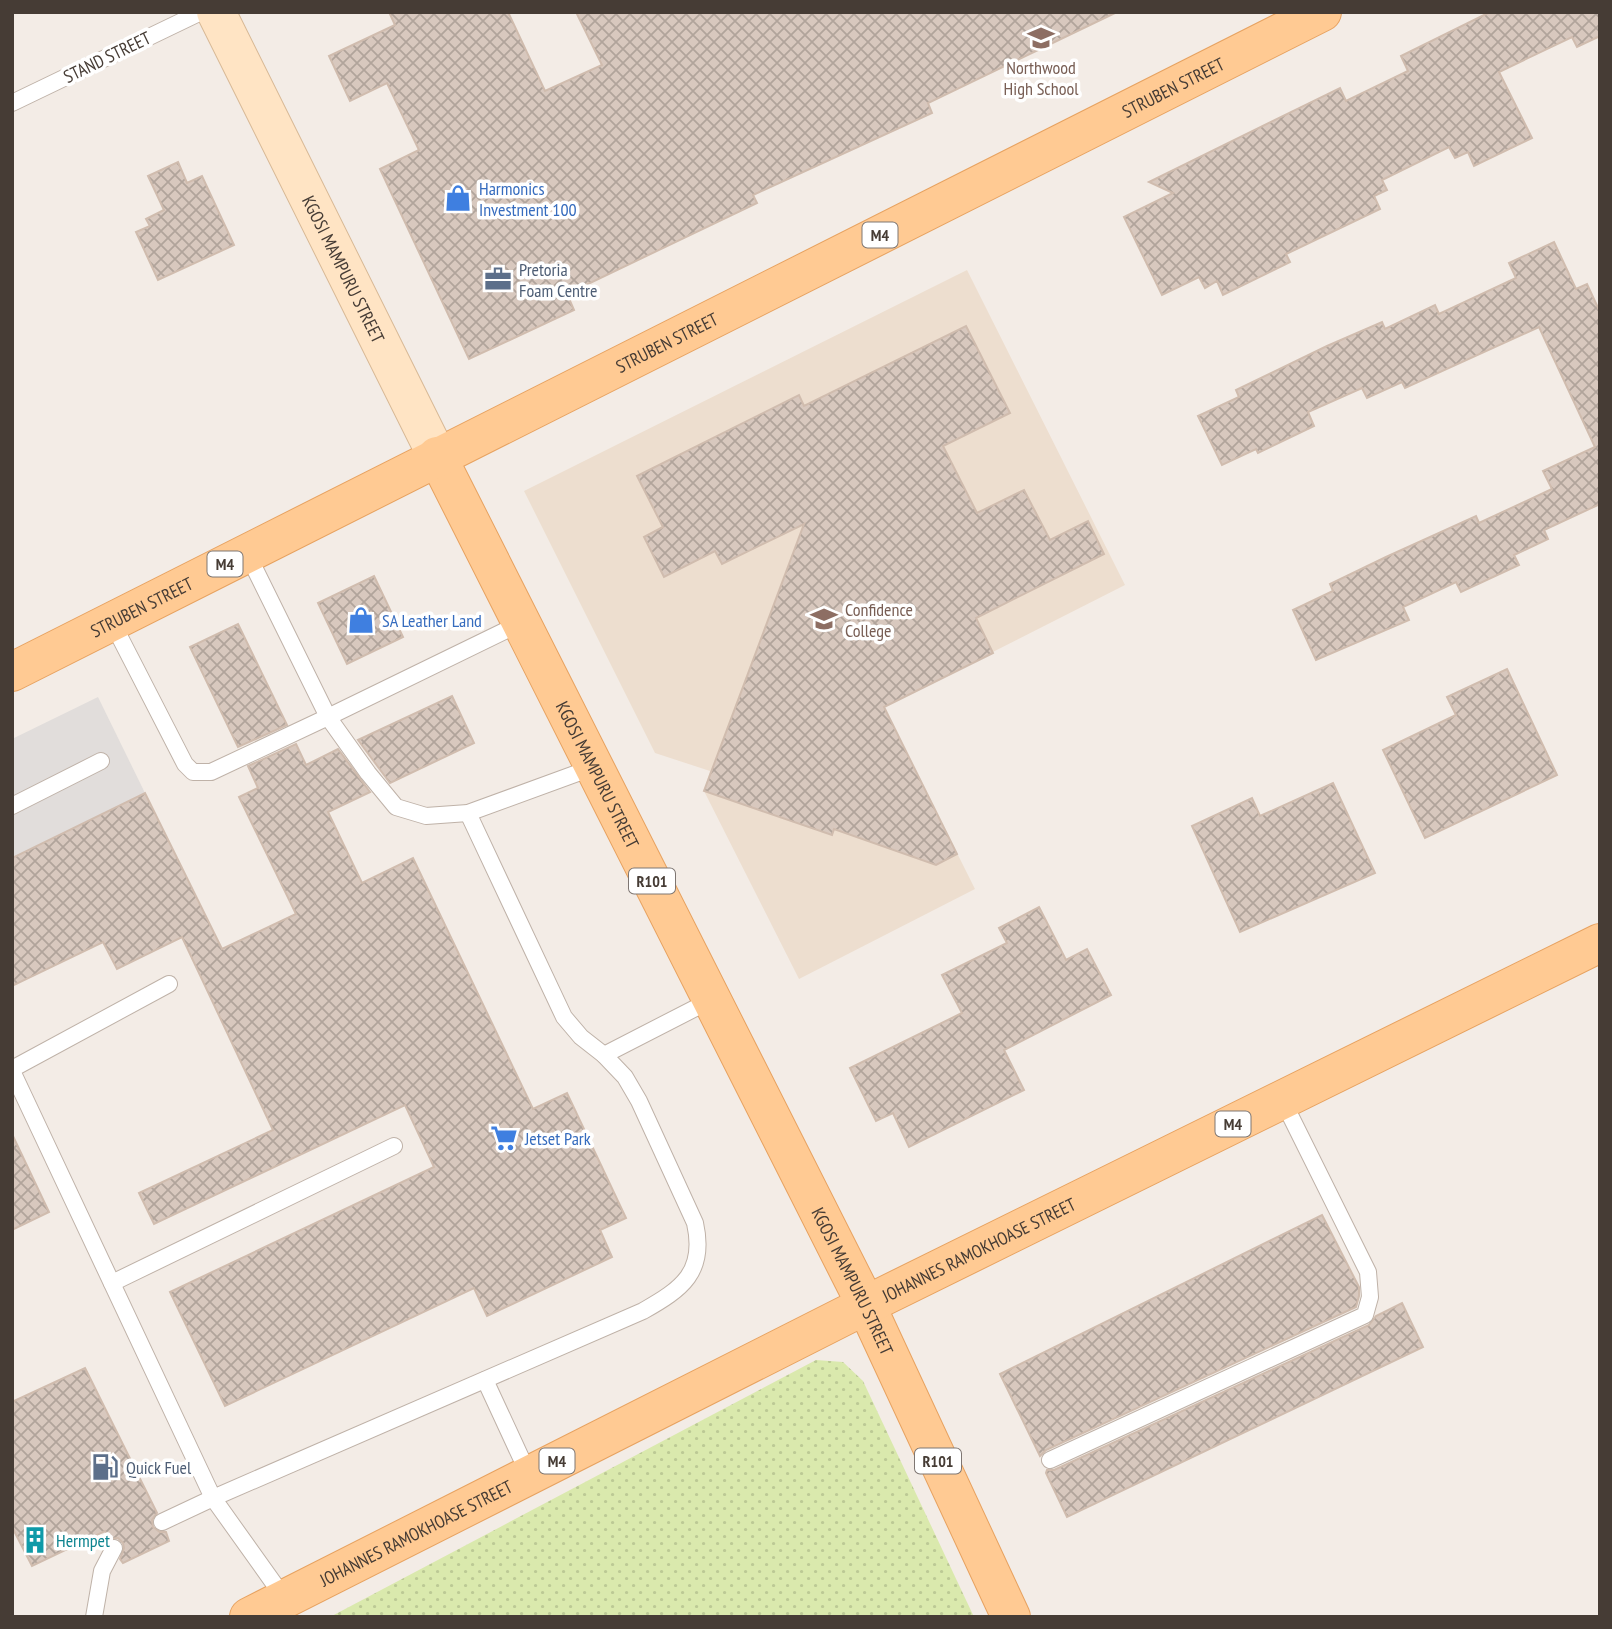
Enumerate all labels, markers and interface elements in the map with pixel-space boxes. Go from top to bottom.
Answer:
school or university icon: Northwood High School [1026,23,1056,53]
street label: STAND STREET [60,26,154,88]
street label: STRUBEN STREET [1118,52,1228,122]
place label: Northwood High School [1004,56,1079,100]
place label: Harmonics Investment 100 [479,177,577,221]
shop icon: Harmonics Investment 100 [443,183,473,213]
street label: KGOSI MAMPURU STREET [298,191,390,346]
road number: M4 [862,222,898,247]
place label: Pretoria Foam Centre [519,258,597,302]
office icon: Pretoria Foam Centre [483,264,513,294]
street label: STRUBEN STREET [612,307,722,378]
road number: M4 [208,552,243,576]
street label: STRUBEN STREET [87,571,196,642]
place label: Confidence College [845,598,913,642]
school or university icon: Confidence College [809,604,839,634]
shop icon: SA Leather Land [346,605,376,635]
place label: SA Leather Land [382,609,482,632]
street label: KGOSI MAMPURU STREET [551,697,645,852]
road number: R101 [629,868,675,894]
road number: M4 [1216,1112,1250,1136]
supermarket icon: Jetset Park [489,1123,519,1153]
place label: Jetset Park [524,1127,591,1150]
street label: JOHANNES RAMOKHOASE STREET [877,1192,1079,1307]
street label: KGOSI MAMPURU STREET [807,1203,899,1359]
road number: M4 [540,1448,574,1474]
road number: R101 [915,1448,961,1474]
fuel station icon: Quick Fuel [90,1452,120,1482]
place label: Quick Fuel [126,1456,192,1479]
street label: JOHANNES RAMOKHOASE STREET [315,1474,516,1591]
building icon: Hermpet [20,1525,50,1555]
place label: Hermpet [56,1529,110,1552]

